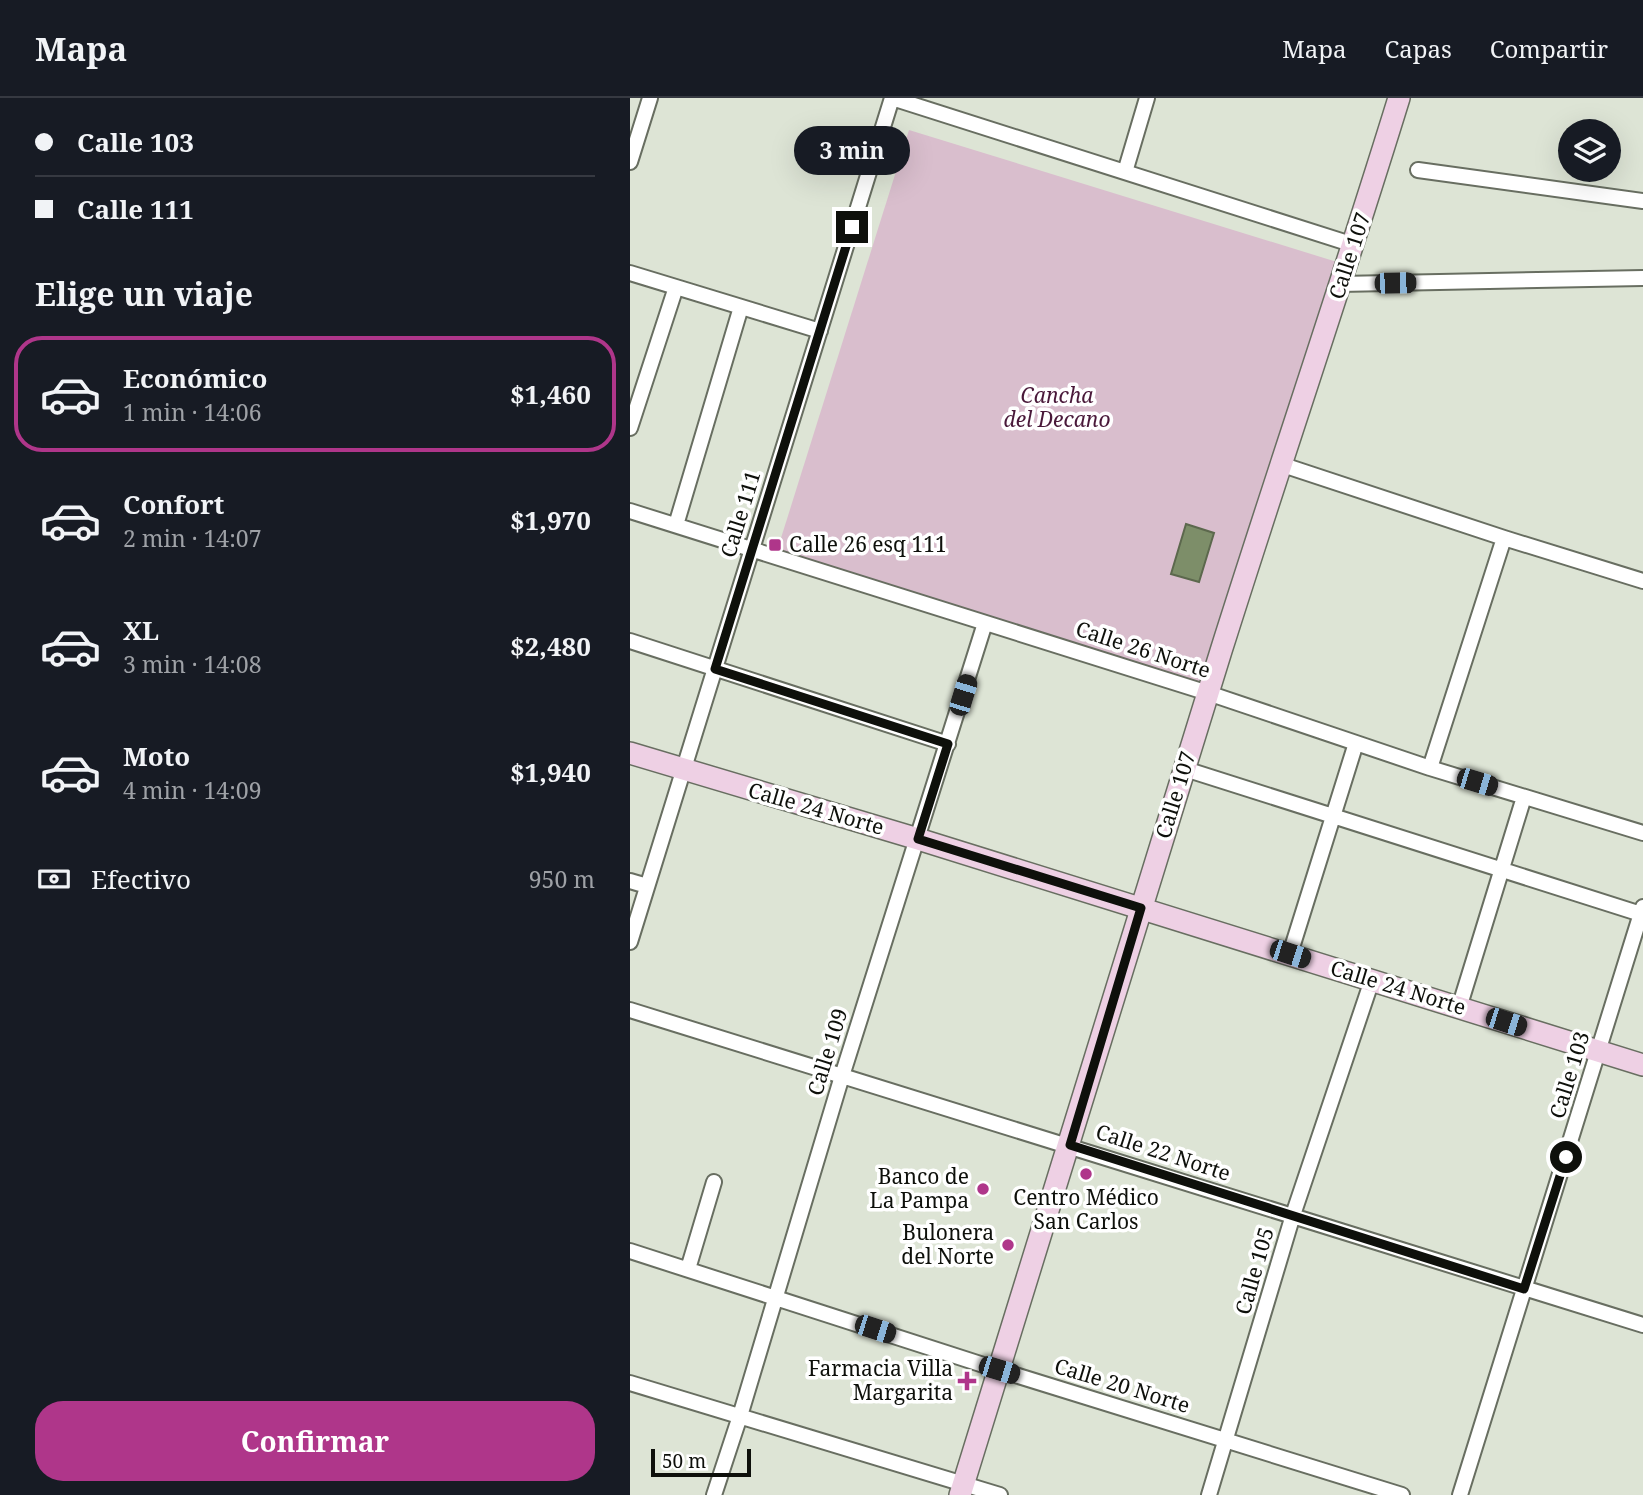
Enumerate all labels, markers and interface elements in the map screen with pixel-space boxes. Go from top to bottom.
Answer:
text: Mapa [35,26,127,71]
text: Mapa [1282,32,1346,65]
text: Capas [1384,32,1452,65]
text: Compartir [1490,32,1608,65]
map controls [1558,119,1621,182]
button: layers [1558,119,1621,182]
text: Calle 103 [77,124,194,160]
callout: 3 min [794,125,910,174]
text: 3 min [819,134,885,166]
text: Calle 111 [77,191,194,227]
street label: Calle 107 [1322,209,1376,303]
route end [836,211,868,243]
text: Elige un viaje [35,272,253,315]
car [1374,272,1417,294]
text: Económico [123,360,267,396]
icon: car [39,363,102,426]
text: $1,460 [510,376,591,412]
park label: Cancha del Decano [1004,381,1110,433]
text: 1 min · 14:06 [123,396,261,428]
street label: Calle 111 [714,467,767,561]
text: Confort [123,486,224,522]
icon: car [39,489,102,552]
text: $1,970 [510,502,591,538]
text: 2 min · 14:07 [123,522,261,554]
place label: Calle 26 esq 111 [789,530,947,558]
marker: Calle 26 esq 111 [767,537,783,553]
text: XL [123,612,159,648]
street label: Calle 26 Norte [1072,614,1214,684]
icon: car [39,615,102,678]
text: $2,480 [510,628,591,664]
text: 3 min · 14:08 [123,648,261,680]
car [947,672,980,718]
text: Moto [123,738,190,774]
icon: car [39,741,102,804]
street label: Calle 107 [1149,748,1202,842]
text: $1,940 [510,754,591,790]
car [1454,766,1501,798]
text: 4 min · 14:09 [123,774,261,806]
street label: Calle 24 Norte [745,775,887,841]
icon: cash [35,860,73,898]
text: Efectivo [91,861,191,897]
text: 950 m [529,863,595,895]
car [1267,938,1314,970]
street label: Calle 24 Norte [1327,953,1469,1021]
street label: Calle 109 [801,1005,854,1099]
car [1483,1006,1530,1038]
street label: Calle 103 [1543,1028,1596,1122]
street label: Calle 22 Norte [1092,1117,1234,1187]
route start [1550,1141,1582,1173]
place label: Banco de La Pampa [870,1162,969,1214]
marker: Centro Médico San Carlos [1078,1166,1094,1182]
marker: Banco de La Pampa [975,1181,991,1197]
place label: Centro Médico San Carlos [1013,1183,1159,1235]
place label: Bulonera del Norte [901,1218,994,1270]
street label: Calle 105 [1228,1224,1280,1318]
marker: Bulonera del Norte [1000,1237,1016,1253]
car [852,1313,899,1345]
street label: Calle 20 Norte [1051,1351,1193,1419]
place label: Farmacia Villa Margarita [808,1354,953,1406]
car [976,1354,1023,1386]
marker: Farmacia Villa Margarita [959,1373,975,1389]
button: Confirmar [35,1401,595,1481]
scale bar [651,1446,751,1478]
text: 50 m [662,1448,706,1474]

